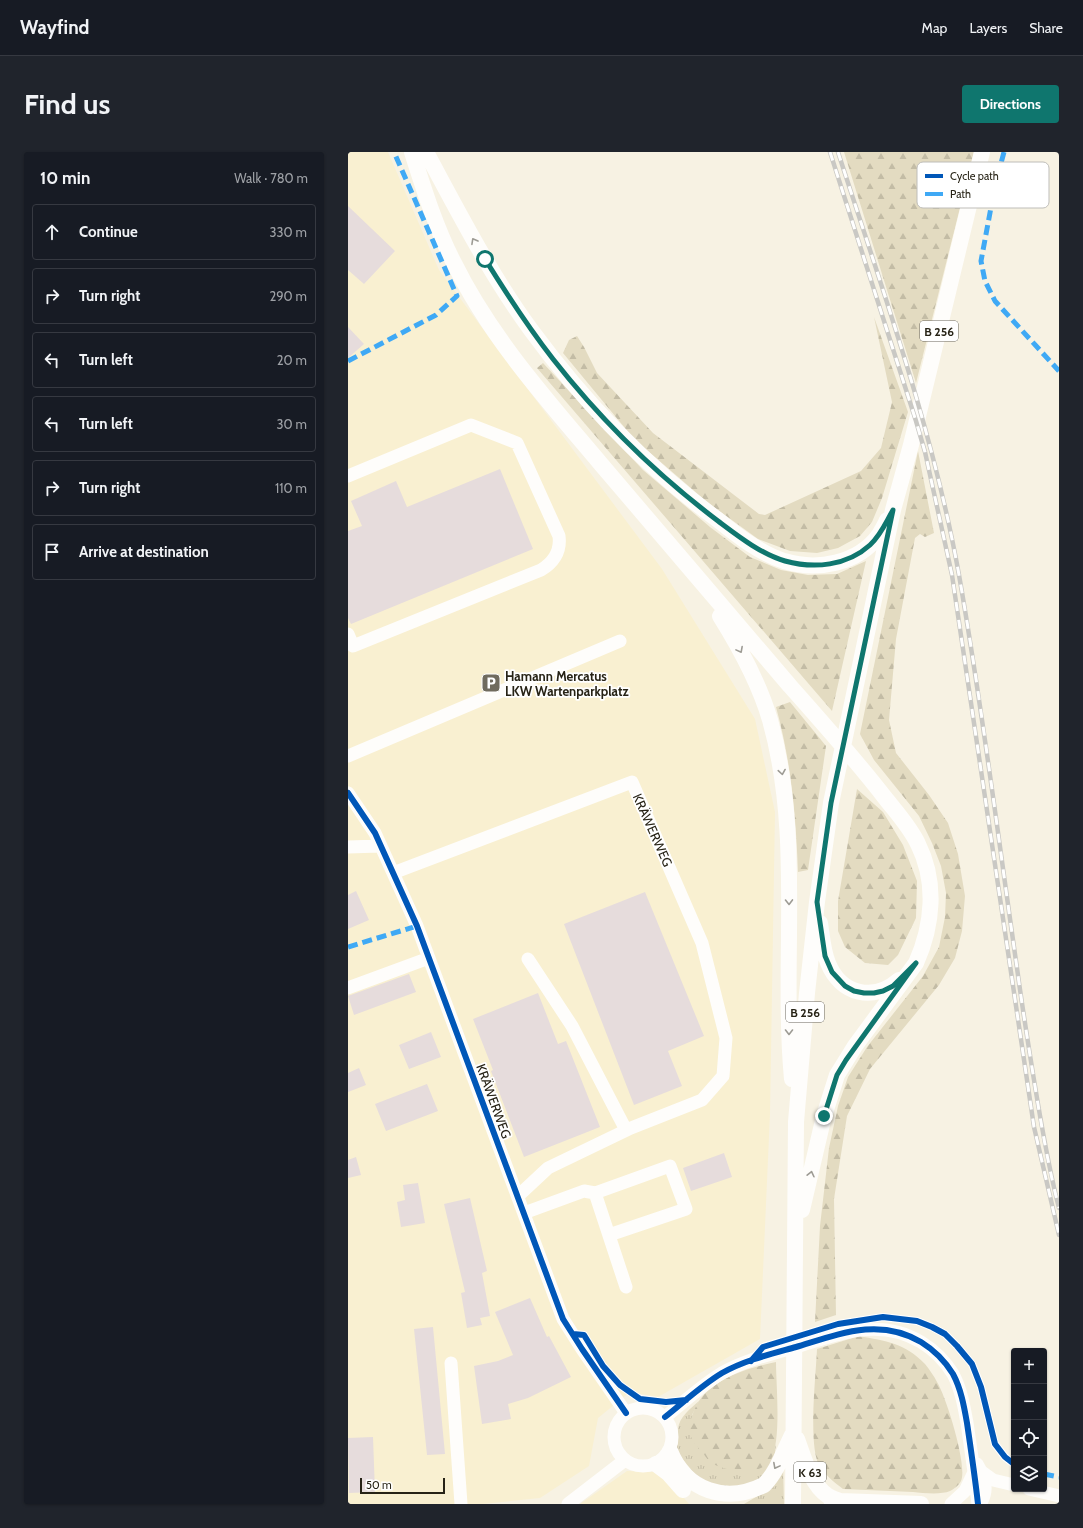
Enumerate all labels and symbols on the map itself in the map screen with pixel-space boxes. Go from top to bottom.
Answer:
legend [917,162,1049,208]
text: Cycle path [950,169,999,183]
text: Path [950,187,971,201]
one-way arrow [472,238,479,245]
route start [476,250,494,268]
road number: B 256 [920,321,958,341]
one-way arrow [735,646,743,653]
place label: Hamann Mercatus LKW Wartenparkplatz [505,668,629,699]
parking icon: Hamann Mercatus LKW Wartenparkplatz [480,672,502,694]
one-way arrow [777,769,786,775]
street label: KRÄWERWEG [630,791,676,869]
one-way arrow [785,899,793,905]
road number: B 256 [786,1002,824,1022]
one-way arrow [785,1029,793,1035]
street label: KRÄWERWEG [473,1062,515,1141]
route end [815,1107,833,1125]
one-way arrow [806,1171,814,1177]
one-way arrow [774,1462,781,1470]
road number: K 63 [794,1462,826,1482]
scale bar [360,1476,445,1495]

